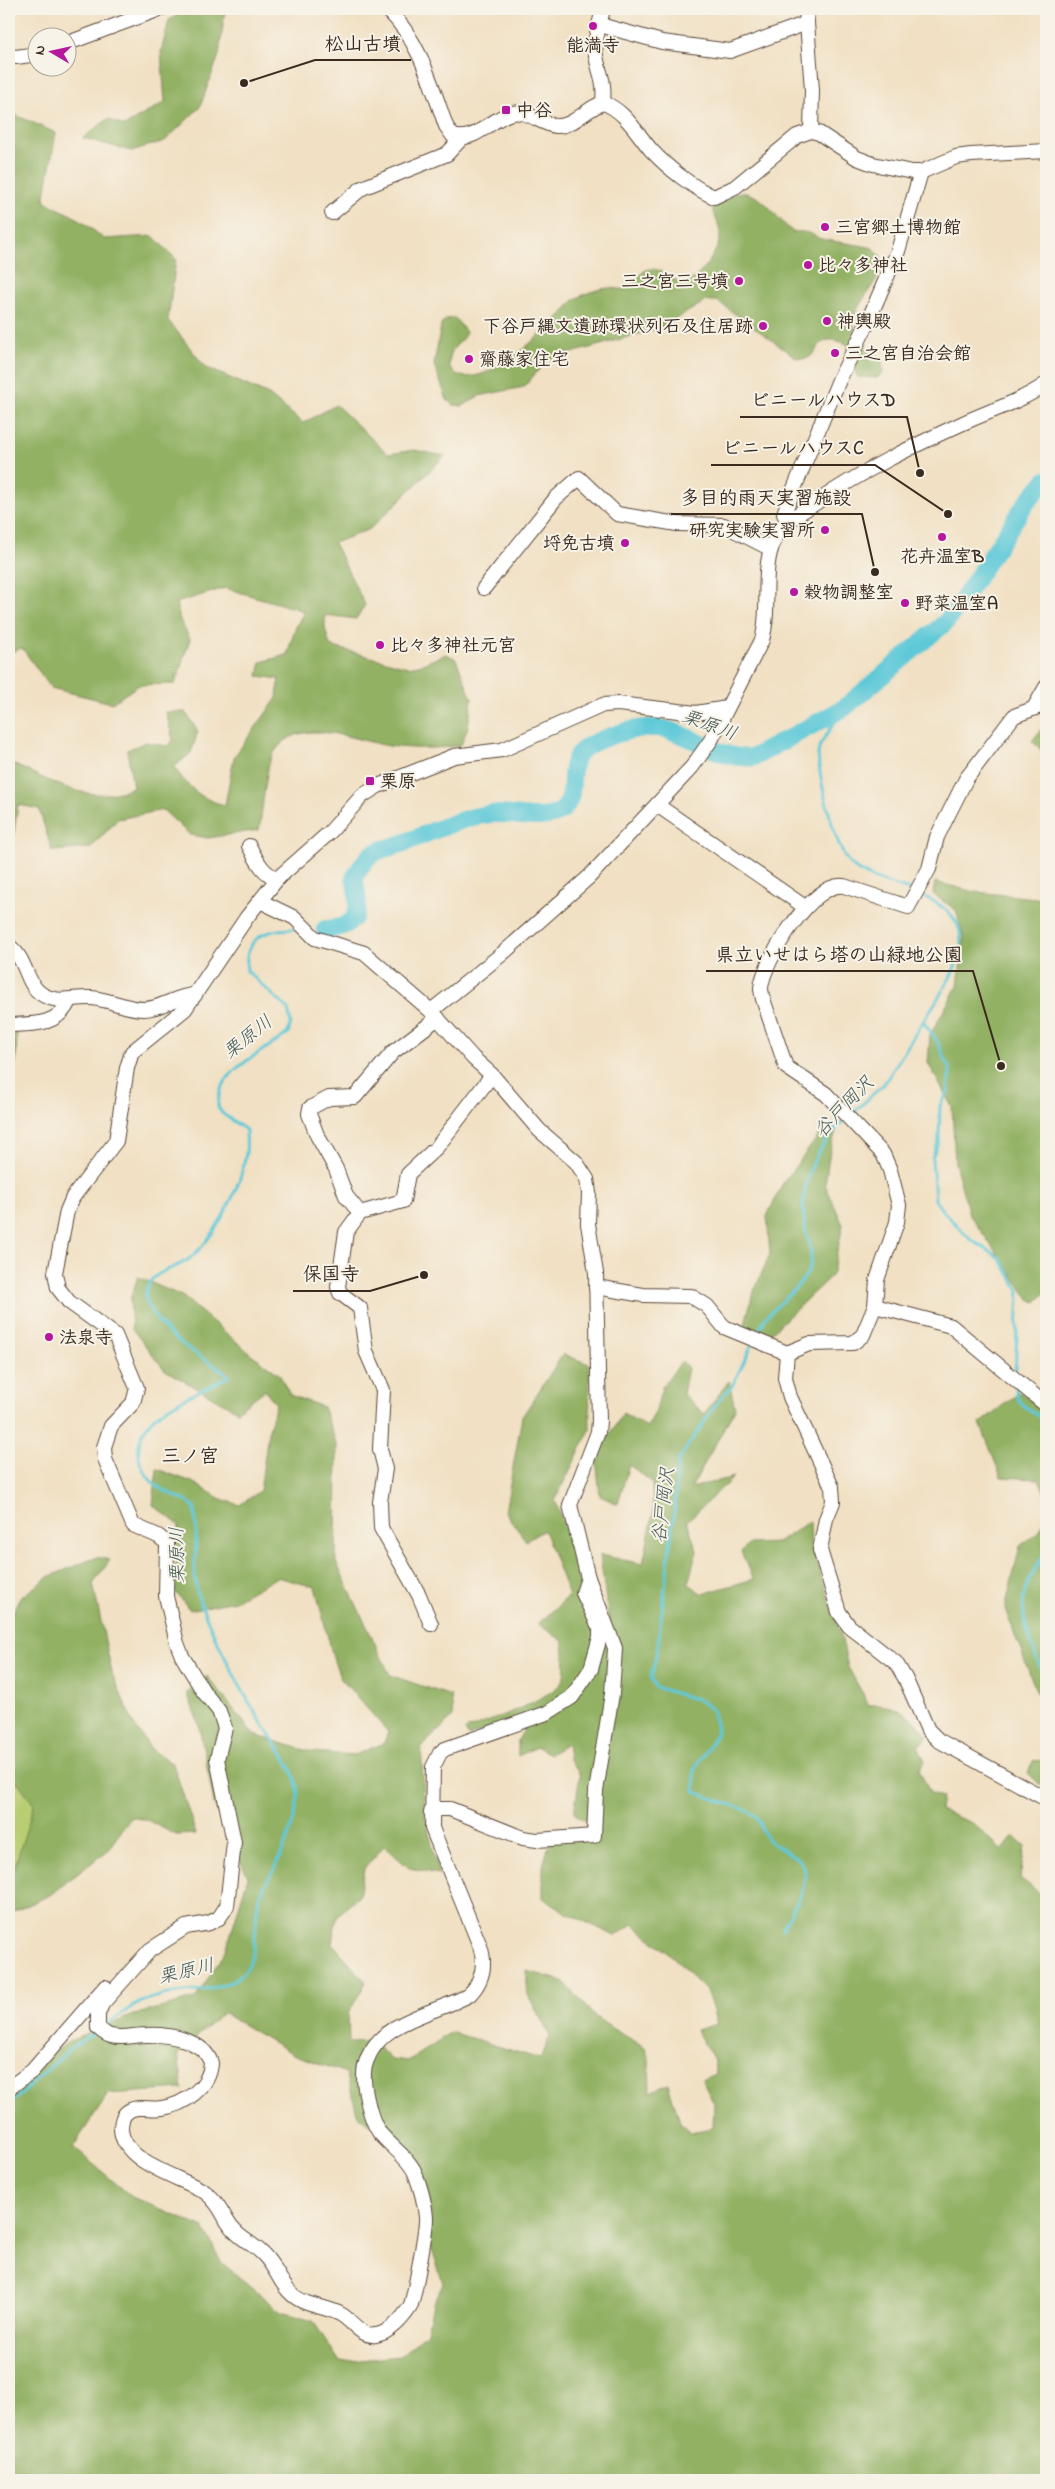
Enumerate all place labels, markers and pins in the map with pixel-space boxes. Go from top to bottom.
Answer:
marker: 能満寺 [587,20,599,32]
callout: 松山古墳 [315,26,411,60]
place label: 能満寺 [566,34,620,60]
place label: 中谷 [516,99,552,125]
marker: 中谷 [500,104,512,116]
place label: 三宮郷土博物館 [835,216,961,242]
marker: 三宮郷土博物館 [819,221,831,233]
place label: 比々多神社 [818,254,908,280]
marker: 比々多神社 [802,259,814,271]
place label: 三之宮三号墳 [621,270,729,296]
marker: 三之宮三号墳 [733,275,745,287]
place label: 神輿殿 [837,310,891,336]
place label: 下谷戸縄文遺跡環状列石及住居跡 [483,315,753,341]
marker: 神輿殿 [821,315,833,327]
marker: 下谷戸縄文遺跡環状列石及住居跡 [757,320,769,332]
place label: 三之宮自治会館 [845,342,971,368]
marker: 三之宮自治会館 [829,347,841,359]
place label: 齋藤家住宅 [479,348,569,374]
marker: 齋藤家住宅 [463,353,475,365]
callout: ビニールハウスD [740,383,907,417]
callout: ビニールハウスC [711,431,875,465]
callout: 多目的雨天実習施設 [671,480,862,514]
place label: 研究実験実習所 [689,519,815,545]
marker: 研究実験実習所 [819,524,831,536]
marker: 花卉温室B [936,531,948,543]
place label: 埒免古墳 [543,532,615,558]
marker: 埒免古墳 [619,537,631,549]
place label: 花卉温室B [900,545,984,571]
place label: 穀物調整室 [804,581,894,607]
marker: 穀物調整室 [788,586,800,598]
place label: 野菜温室A [915,592,998,618]
marker: 野菜温室A [899,597,911,609]
place label: 比々多神社元宮 [390,634,516,660]
marker: 比々多神社元宮 [374,639,386,651]
place label: 栗原 [380,770,416,796]
marker: 栗原 [364,775,376,787]
callout: 県立いせはら塔の山緑地公園 [706,937,973,971]
callout: 保国寺 [293,1257,370,1291]
place label: 法泉寺 [59,1326,113,1352]
marker: 法泉寺 [43,1331,55,1343]

